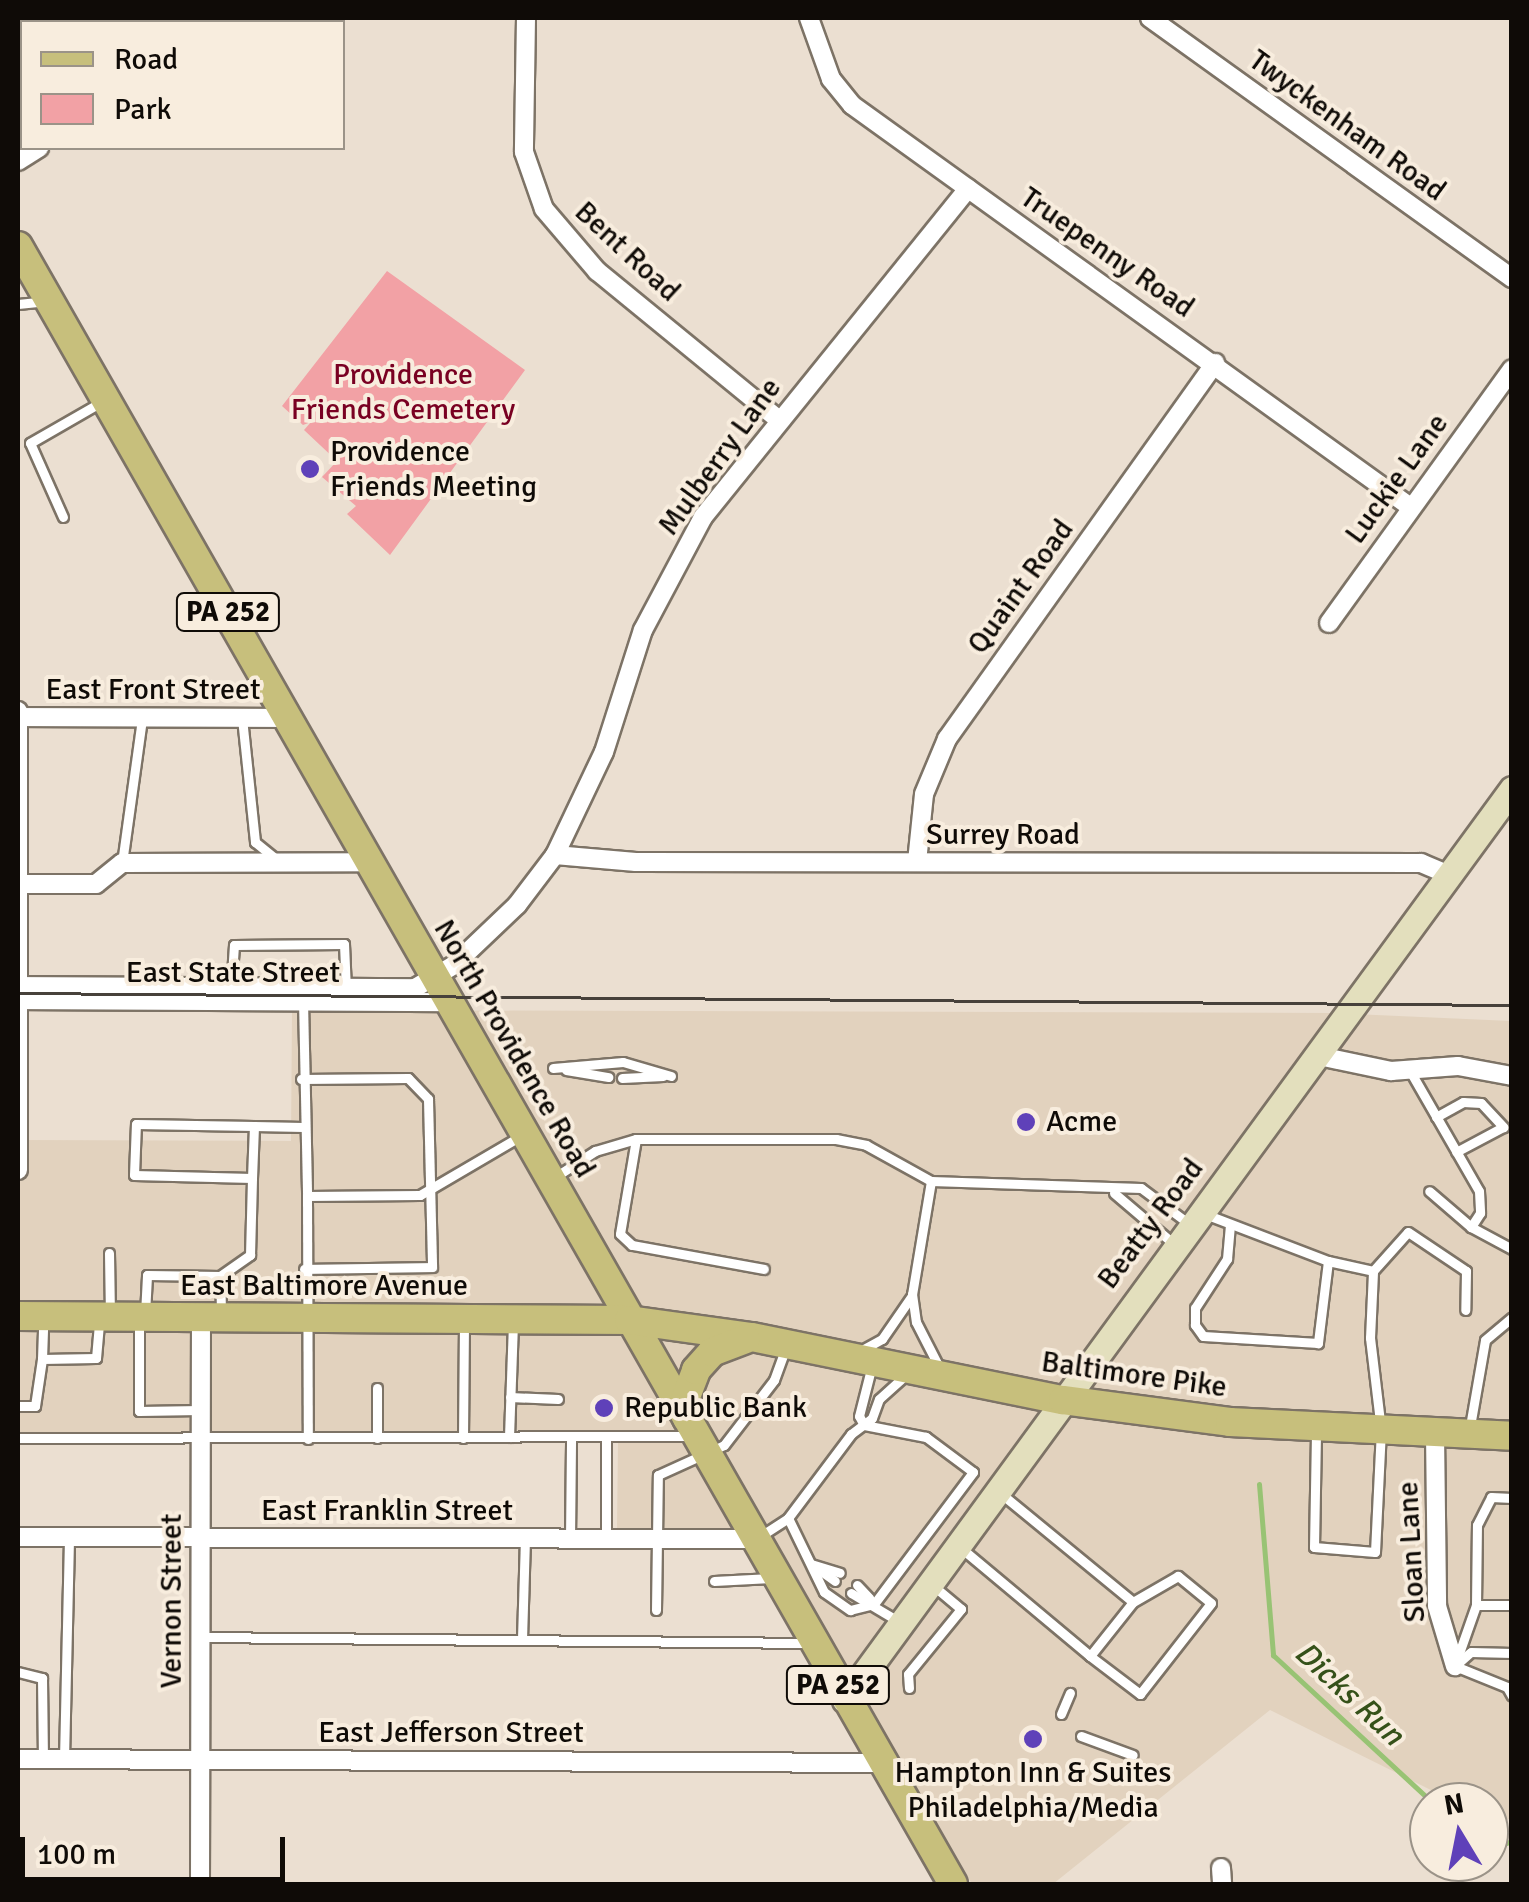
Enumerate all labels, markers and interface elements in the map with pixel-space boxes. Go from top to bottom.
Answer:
legend [20,20,345,150]
text: Road [114,41,178,78]
street label: Twyckenham Road [1242,43,1452,209]
text: Park [114,91,172,128]
street label: Truepenny Road [1013,180,1201,326]
street label: Bent Road [567,194,687,310]
park label: Providence Friends Cemetery [291,357,515,428]
street label: Mulberry Lane [651,371,789,543]
street label: Luckie Lane [1338,407,1456,551]
place label: Providence Friends Meeting [330,434,537,504]
marker: Providence Friends Meeting [299,458,321,480]
street label: Quaint Road [960,513,1082,661]
road number: PA 252 [176,589,280,635]
street label: East Front Street [46,672,260,708]
street label: Surrey Road [926,817,1080,853]
street label: North Providence Road [425,914,603,1184]
street label: East State Street [126,955,340,991]
place label: Acme [1046,1104,1117,1140]
marker: Acme [1015,1111,1037,1133]
street label: Beatty Road [1090,1152,1212,1296]
street label: East Baltimore Avenue [180,1268,468,1304]
street label: Baltimore Pike [1039,1344,1229,1406]
place label: Republic Bank [624,1390,807,1426]
marker: Republic Bank [593,1397,615,1419]
street label: Sloan Lane [1390,1481,1434,1623]
street label: East Franklin Street [261,1493,513,1529]
street label: Vernon Street [154,1514,190,1688]
water label: Dicks Run [1287,1634,1411,1754]
road number: PA 252 [786,1662,890,1708]
street label: East Jefferson Street [318,1715,584,1751]
marker: Hampton Inn & Suites Philadelphia/Media [1022,1728,1044,1750]
place label: Hampton Inn & Suites Philadelphia/Media [895,1755,1171,1826]
north arrow [1409,1782,1509,1882]
text: N [1442,1786,1467,1823]
scale bar [25,1817,290,1879]
text: 100 m [37,1836,116,1873]

